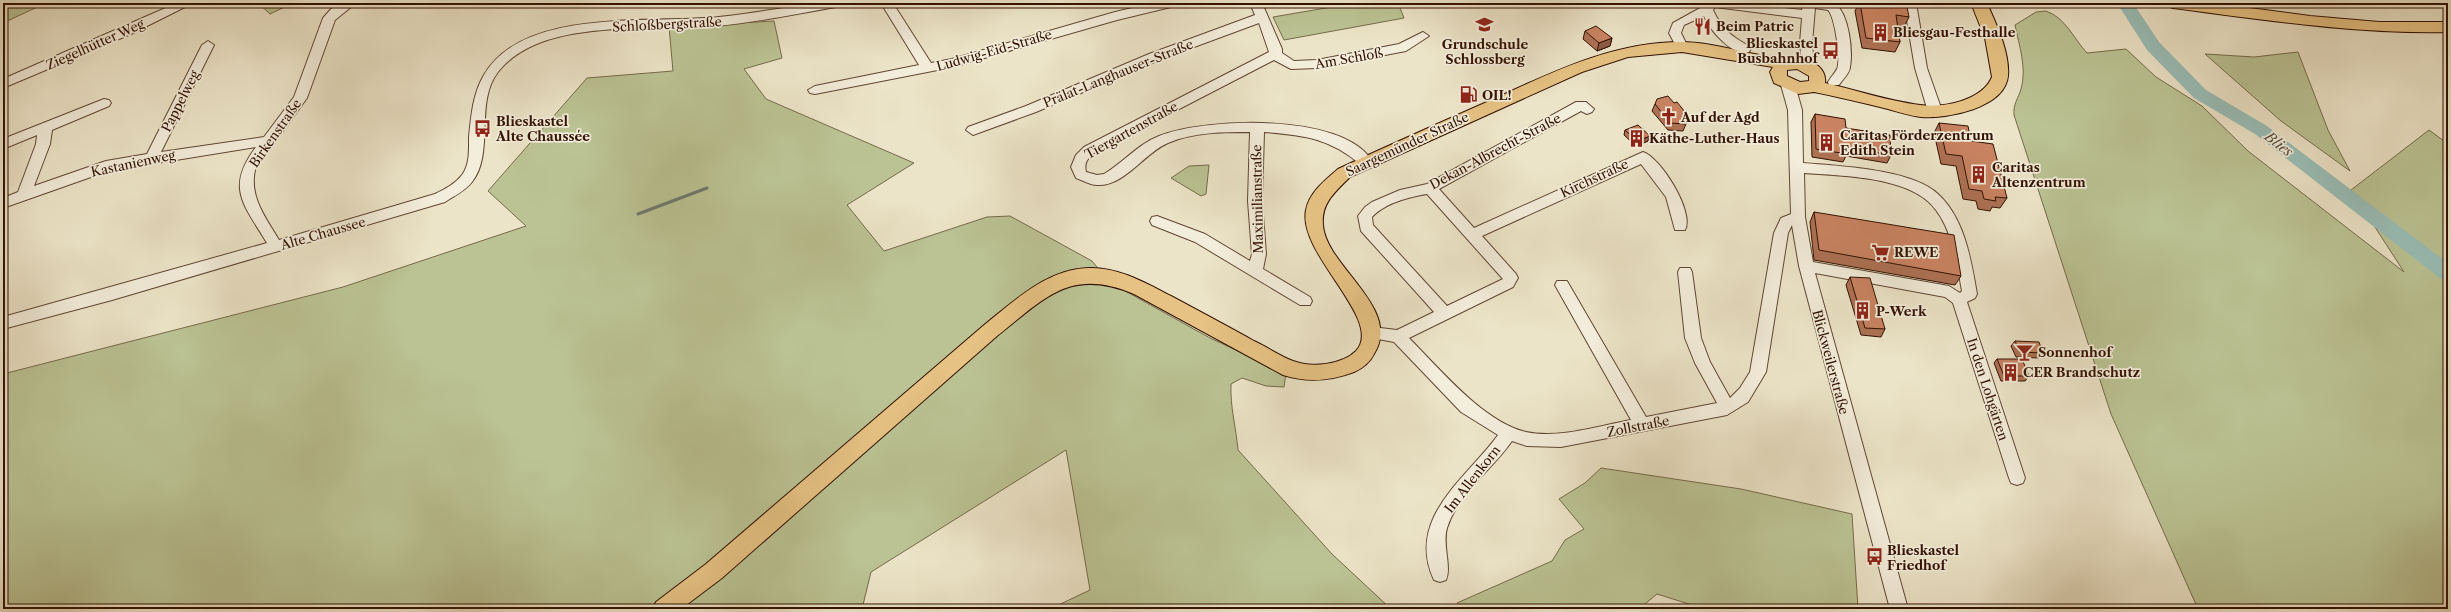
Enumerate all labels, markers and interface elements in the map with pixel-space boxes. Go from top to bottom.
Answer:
street label: Schloßbergstraße [612,13,722,35]
street label: Ziegelhütter Weg [43,15,147,73]
school or university icon: Grundschule Schlossberg [1475,15,1495,35]
restaurant icon: Beim Patric [1693,16,1713,36]
place label: Beim Patric [1716,18,1794,34]
building icon: Bliesgau-Festhalle [1870,22,1890,42]
place label: Bliesgau-Festhalle [1893,24,2016,40]
street label: Ludwig-Eid-Straße [934,26,1054,74]
place label: Blieskastel Busbahnhof [1737,35,1821,66]
street label: Prälat-Langhauser-Straße [1041,36,1195,110]
place label: Grundschule Schlossberg [1442,36,1529,67]
bus stop icon: Blieskastel Busbahnhof [1821,40,1841,60]
street label: Am Schloß [1313,44,1384,72]
street label: Pappelweg [158,67,202,134]
fuel station icon: OIL! [1459,85,1479,105]
place label: OIL! [1482,87,1512,103]
street label: Birkenstraße [246,96,304,170]
street label: Tiergartenstraße [1082,98,1180,162]
church icon: Auf der Agd [1658,107,1678,127]
street label: Saargemünder Straße [1343,108,1471,180]
place label: Auf der Agd [1680,109,1760,125]
street label: Dekan-Albrecht-Straße [1427,110,1563,192]
place label: Blieskastel Alte Chaussée [495,113,590,144]
bus stop icon: Blieskastel Alte Chaussée [473,118,493,138]
place label: Caritas Förderzentrum Edith Stein [1840,127,1994,158]
water label: Blies [2261,127,2297,161]
building icon: Käthe-Luther-Haus [1626,128,1646,148]
place label: Käthe-Luther-Haus [1649,130,1780,146]
building icon: Caritas Förderzentrum Edith Stein [1817,132,1837,152]
street label: Maximilianstraße [1248,144,1266,254]
street label: Kastanienweg [89,146,177,180]
street label: Kirchstraße [1557,155,1631,201]
place label: Caritas Altenzentrum [1991,159,2086,190]
building icon: Caritas Altenzentrum [1969,164,1989,184]
street label: Alte Chaussee [278,213,367,253]
supermarket icon: REWE [1871,242,1891,262]
place label: REWE [1894,244,1938,260]
building icon: P-Werk [1853,301,1873,321]
place label: P-Werk [1876,303,1927,319]
street label: Blickweilerstraße [1809,308,1853,416]
street label: In den Lohgärten [1964,336,2012,442]
bar icon: Sonnenhof [2015,342,2035,362]
place label: Sonnenhof [2038,344,2114,360]
building icon: CER Brandschutz [2000,362,2020,382]
place label: CER Brandschutz [2023,364,2140,380]
street label: Zollstraße [1605,412,1671,440]
street label: Im Allenkorn [1441,442,1503,516]
place label: Blieskastel Friedhof [1887,542,1959,573]
bus stop icon: Blieskastel Friedhof [1864,547,1884,567]

